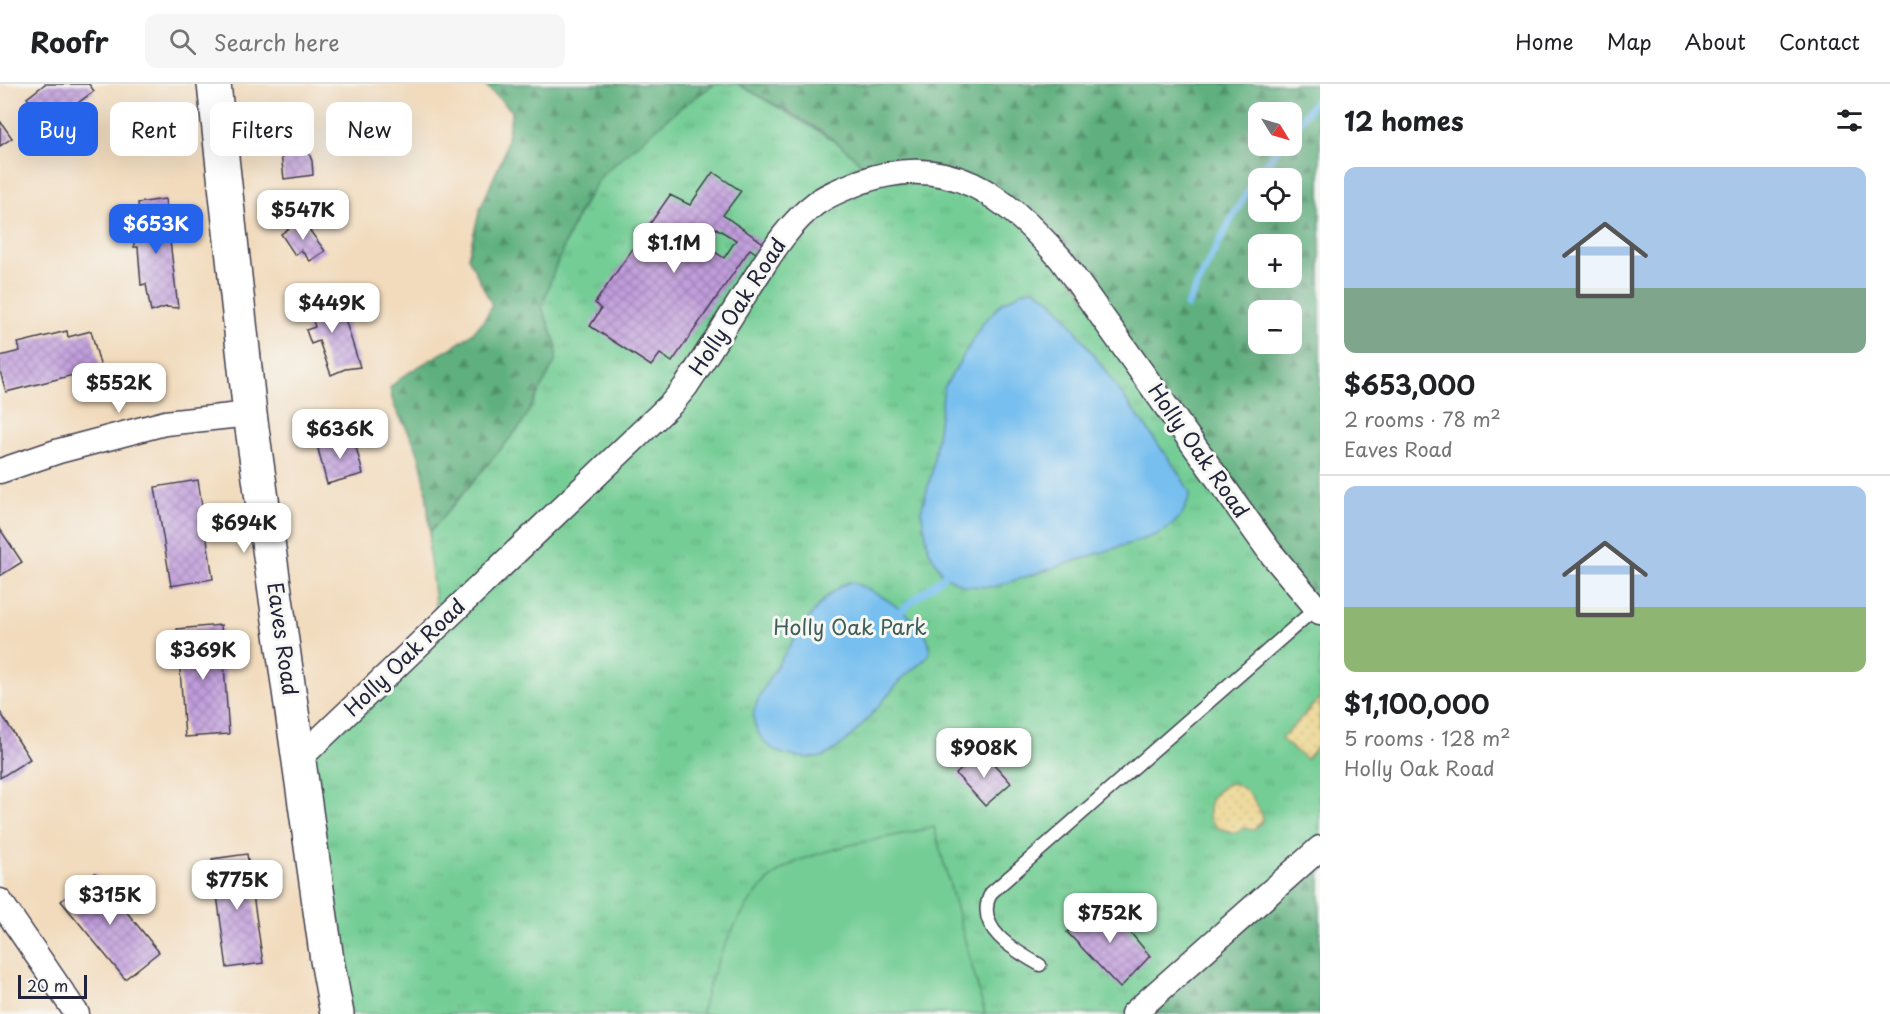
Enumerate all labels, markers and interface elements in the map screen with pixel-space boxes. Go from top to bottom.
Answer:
search box [145,14,565,68]
text: Roofr [30,20,109,63]
icon: search [166,25,199,58]
text: Search here [214,25,339,58]
text: Home [1515,25,1574,57]
text: Map [1607,25,1652,57]
text: About [1685,25,1746,57]
text: Contact [1779,25,1860,57]
text: 12 homes [1344,101,1464,140]
chip: Buy [18,102,98,156]
chip: Rent [110,102,198,156]
chip: Filters [210,102,314,156]
chip: New [326,102,412,156]
north arrow [1248,102,1302,156]
map controls [1248,102,1302,354]
icon: filters [1833,104,1866,137]
button: locate [1248,168,1302,222]
pin: $547K [261,190,345,241]
text: $547K [271,194,335,224]
pin: $653K [114,204,198,255]
icon: home [1551,206,1659,314]
text: $653K [123,208,189,238]
pin: $1.1M [632,223,716,274]
text: $1.1M [647,227,701,257]
street label: Holly Oak Road [680,231,793,381]
button: + [1248,234,1302,288]
pin: $449K [290,283,374,334]
text: $449K [299,287,365,317]
button: − [1248,300,1302,354]
pin: $552K [77,363,161,414]
text: $653,000 [1344,365,1475,404]
text: $552K [86,367,152,397]
street label: Holly Oak Road [1141,376,1258,524]
text: 2 rooms · 78 m² [1344,404,1501,434]
pin: $636K [298,409,382,460]
text: $636K [306,413,374,443]
text: Eaves Road [1344,434,1453,464]
pin: $694K [202,503,286,554]
text: $694K [211,507,277,537]
icon: home [1551,525,1659,633]
street label: Eaves Road [260,580,308,697]
street label: Holly Oak Road [336,590,472,723]
park label: Holly Oak Park [773,610,927,642]
pin: $369K [161,630,245,681]
text: $369K [170,634,236,664]
text: $1,100,000 [1344,684,1490,723]
text: 5 rooms · 128 m² [1344,723,1510,753]
pin: $908K [942,728,1026,779]
text: $908K [950,732,1018,762]
text: Holly Oak Road [1344,753,1495,783]
pin: $775K [195,860,279,911]
text: $775K [206,864,268,894]
pin: $315K [68,875,152,926]
text: $315K [79,879,141,909]
pin: $752K [1068,893,1152,944]
text: $752K [1078,897,1142,927]
scale bar [18,972,87,1000]
text: 20 m [27,973,68,997]

